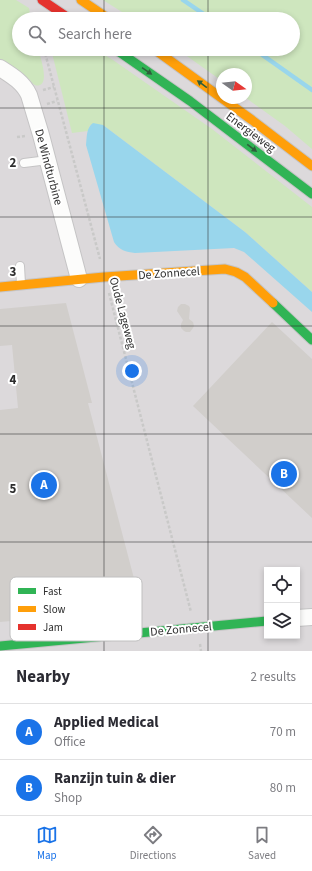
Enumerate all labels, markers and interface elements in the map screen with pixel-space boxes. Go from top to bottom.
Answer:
search box [12,12,300,56]
icon: search [26,23,48,45]
text: Search here [58,24,132,45]
one-way arrow [142,67,153,75]
north arrow [216,68,252,104]
one-way arrow [197,80,208,88]
street label: Energieweg [222,108,279,157]
street label: De Windturbine [30,127,67,207]
one-way arrow [247,144,258,152]
text: 2 [10,154,17,172]
text: 3 [10,263,17,281]
street label: De Zonnecel [138,263,200,284]
street label: Oude Lageweg [105,275,140,351]
your location [122,361,142,381]
text: 4 [10,371,17,389]
pin: B [271,459,297,489]
pin: A [31,470,57,500]
text: 5 [10,480,17,498]
map controls [264,567,300,639]
button: locate [264,567,300,603]
legend [10,577,142,641]
text: Fast [43,584,62,599]
text: Slow [43,602,66,617]
button: layers [264,603,300,639]
street label: De Zonnecel [150,618,213,641]
text: Jam [43,620,63,635]
text: Nearby [16,665,70,689]
text: 2 results [251,668,296,686]
text: Applied Medical [54,712,159,733]
text: A [25,723,33,741]
text: 70 m [270,723,296,741]
text: Office [54,733,85,751]
text: Ranzijn tuin & dier [54,768,176,789]
text: B [25,779,33,797]
text: 80 m [270,779,296,797]
text: Shop [54,789,82,807]
tab: Map [36,824,58,863]
tab: Directions [130,824,176,863]
tab: Saved [248,824,276,863]

